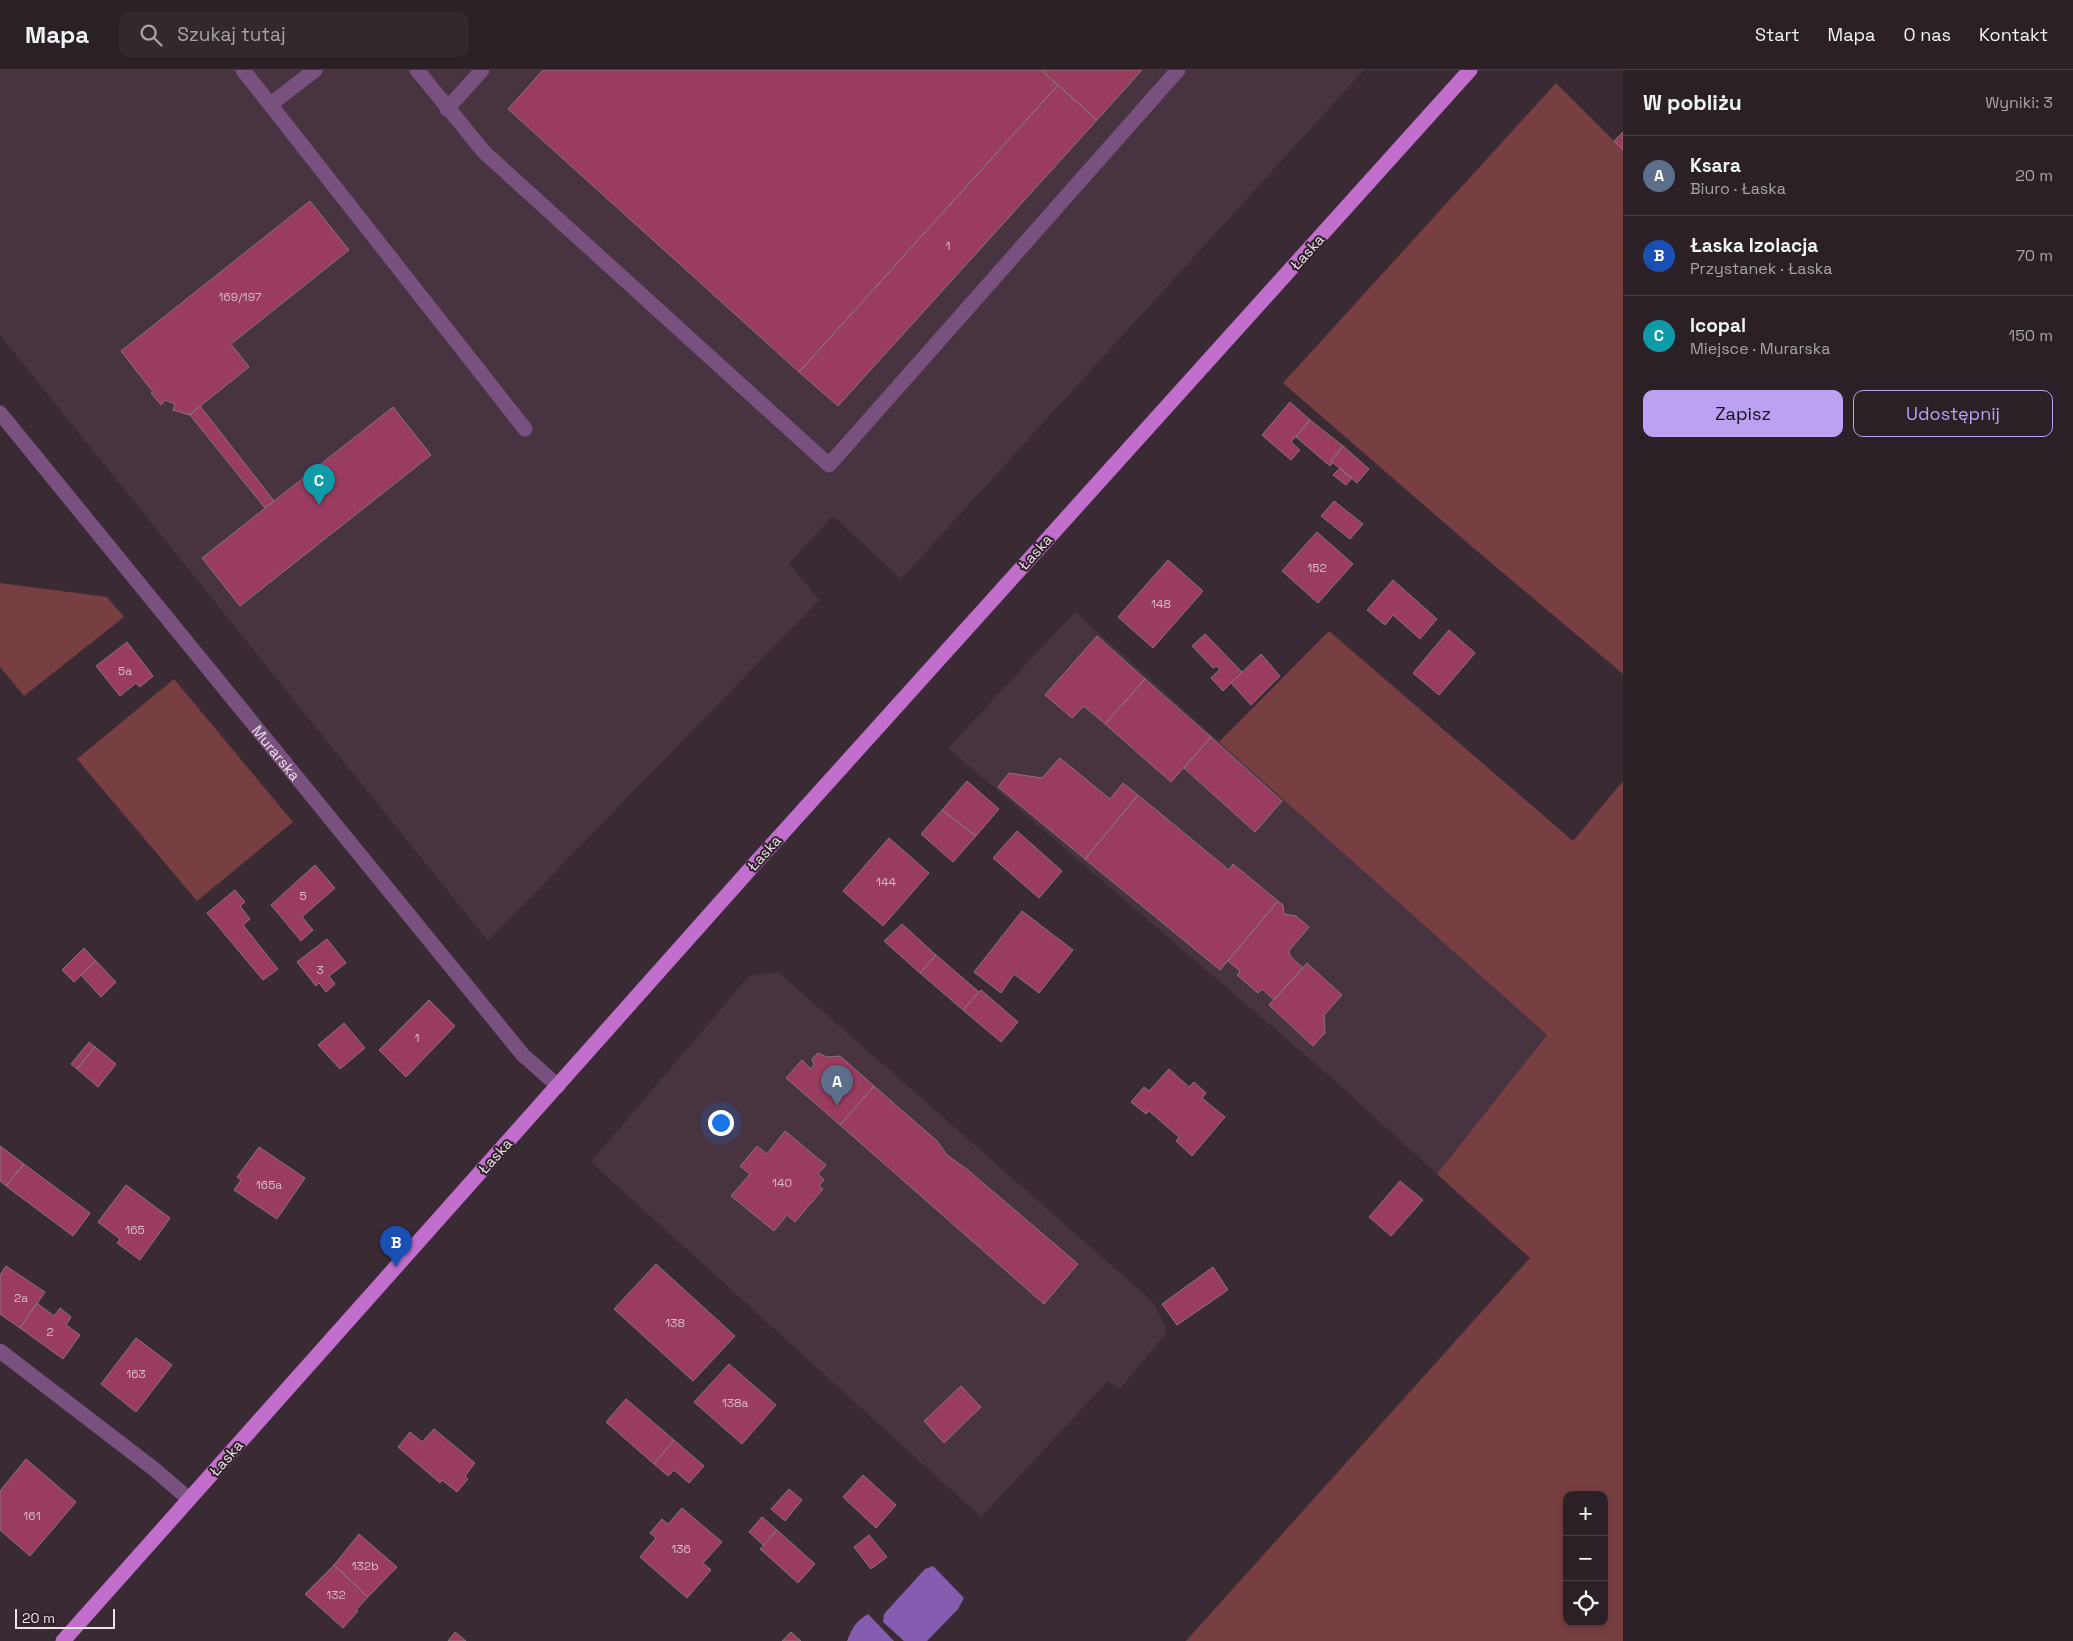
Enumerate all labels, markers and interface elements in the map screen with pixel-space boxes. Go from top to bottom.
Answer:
search box [119,12,469,57]
text: Mapa [25,19,89,50]
icon: search [137,21,165,49]
text: Szukaj tutaj [177,22,286,47]
text: Start [1755,23,1800,46]
text: Mapa [1828,23,1875,46]
text: O nas [1903,23,1951,46]
text: Kontakt [1979,23,2048,46]
text: W pobliżu [1643,89,1742,116]
text: Wyniki: 3 [1985,92,2053,113]
text: Ksara [1690,153,1741,178]
text: A [1654,165,1664,186]
text: 20 m [2015,165,2053,186]
text: Biuro · Łaska [1690,178,1786,199]
street label: Łaska [1286,230,1328,274]
text: Łaska Izolacja [1690,233,1818,258]
house number: 1 [945,238,951,254]
text: B [1654,245,1664,266]
text: 70 m [2016,245,2053,266]
text: Przystanek · Łaska [1690,258,1832,279]
house number: 169/197 [218,289,262,305]
text: Icopal [1690,313,1746,338]
text: C [1654,325,1664,346]
text: 150 m [2009,325,2053,346]
text: Miejsce · Murarska [1690,338,1830,359]
button: Zapisz [1643,390,1843,437]
button: Udostępnij [1853,390,2053,437]
pin: C [303,464,335,505]
street label: Łaska [1014,530,1056,574]
house number: 152 [1307,560,1327,576]
house number: 148 [1151,596,1171,612]
house number: 5a [118,663,132,679]
street label: Murarska [248,721,305,785]
street label: Łaska [743,831,785,875]
house number: 144 [876,874,897,890]
house number: 5 [299,888,307,904]
house number: 3 [316,962,324,978]
house number: 1 [414,1030,420,1046]
pin: A [821,1065,853,1106]
your location [708,1110,734,1136]
street label: Łaska [474,1134,516,1178]
house number: 140 [772,1175,792,1191]
house number: 165a [256,1177,282,1193]
house number: 165 [125,1222,145,1238]
pin: B [380,1226,412,1267]
house number: 2a [14,1290,28,1306]
house number: 138 [665,1315,685,1331]
house number: 2 [46,1324,54,1340]
house number: 163 [126,1366,146,1382]
house number: 138a [722,1395,748,1411]
street label: Łaska [205,1436,247,1480]
map controls [1563,1491,1608,1626]
button: + [1563,1491,1608,1536]
house number: 161 [23,1508,41,1524]
button: − [1563,1536,1608,1581]
house number: 136 [671,1541,691,1557]
house number: 132b [351,1558,379,1574]
button: locate [1563,1581,1608,1626]
house number: 132 [326,1587,346,1603]
scale bar [15,1606,115,1629]
text: 20 m [22,1609,55,1627]

